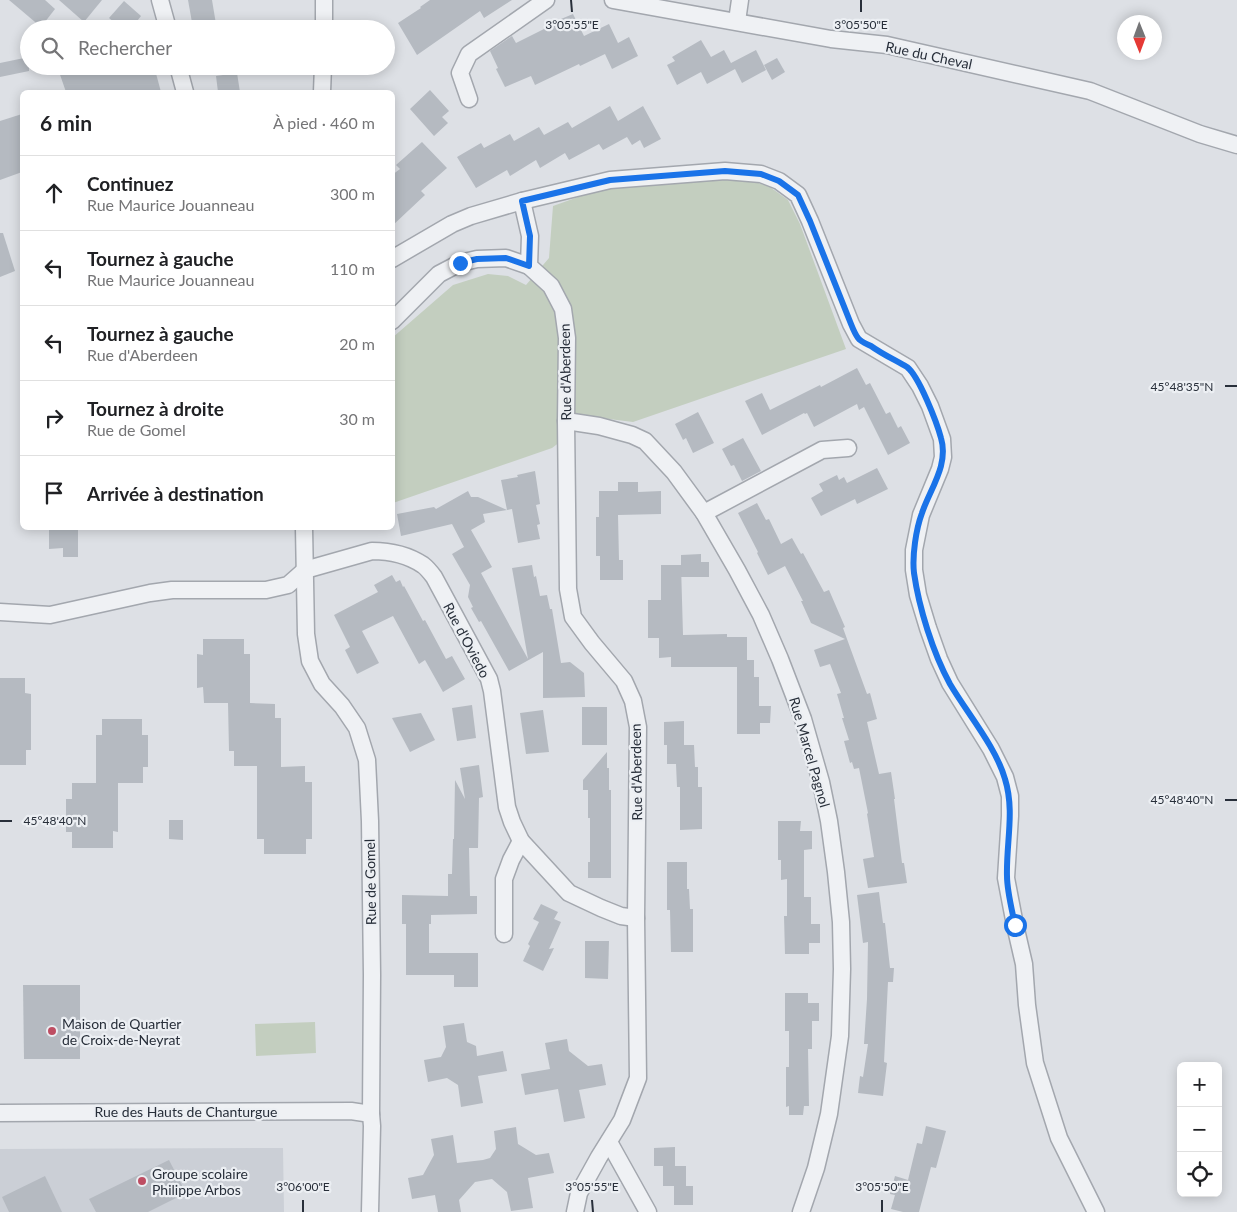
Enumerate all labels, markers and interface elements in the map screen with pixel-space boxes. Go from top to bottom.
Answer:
north arrow [1117,15,1162,60]
text: 3°05'55"E [545,17,599,32]
text: 3°05'50"E [834,17,888,32]
search box [20,20,395,75]
icon: search [38,34,66,62]
text: Rechercher [78,36,172,59]
street label: Rue du Cheval [884,38,974,72]
text: 6 min [40,110,92,135]
text: À pied · 460 m [273,113,375,132]
text: Continuez [87,172,173,195]
icon: ahead [40,179,68,207]
text: 300 m [330,184,375,203]
text: Rue Maurice Jouanneau [87,195,254,214]
text: Tournez à gauche [87,247,234,270]
route end [449,252,472,275]
icon: left [40,254,68,282]
text: 110 m [330,259,375,278]
text: Rue Maurice Jouanneau [87,270,254,289]
text: Tournez à gauche [87,322,234,345]
street label: Rue d'Aberdeen [556,323,574,421]
icon: left [40,329,68,357]
text: 20 m [339,334,375,353]
text: Rue d'Aberdeen [87,345,198,364]
text: 45°48'35"N [1151,379,1213,394]
text: Tournez à droite [87,397,224,420]
icon: right [40,404,68,432]
text: 30 m [339,409,375,428]
text: Rue de Gomel [87,420,186,439]
icon: arrive [40,479,68,507]
text: Arrivée à destination [87,482,264,505]
street label: Rue d'Oviedo [440,599,494,681]
street label: Rue Marcel Pagnol [786,695,834,809]
street label: Rue d'Aberdeen [627,723,645,821]
text: 45°48'40"N [1151,792,1213,807]
text: 45°48'40"N [24,813,86,828]
street label: Rue de Gomel [361,839,379,925]
route start [1004,914,1027,937]
place label: Maison de Quartier de Croix-de-Neyrat [62,1015,181,1048]
marker: Maison de Quartier de Croix-de-Neyrat [46,1025,58,1037]
map controls [1177,1062,1222,1197]
button: + [1177,1062,1222,1107]
street label: Rue des Hauts de Chanturgue [95,1103,277,1120]
button: − [1177,1107,1222,1152]
button: locate [1177,1152,1222,1197]
place label: Groupe scolaire Philippe Arbos [152,1165,248,1198]
marker: Groupe scolaire Philippe Arbos [136,1175,148,1187]
text: 3°06'00"E [276,1179,330,1194]
text: 3°05'55"E [565,1179,619,1194]
text: 3°05'50"E [855,1179,909,1194]

